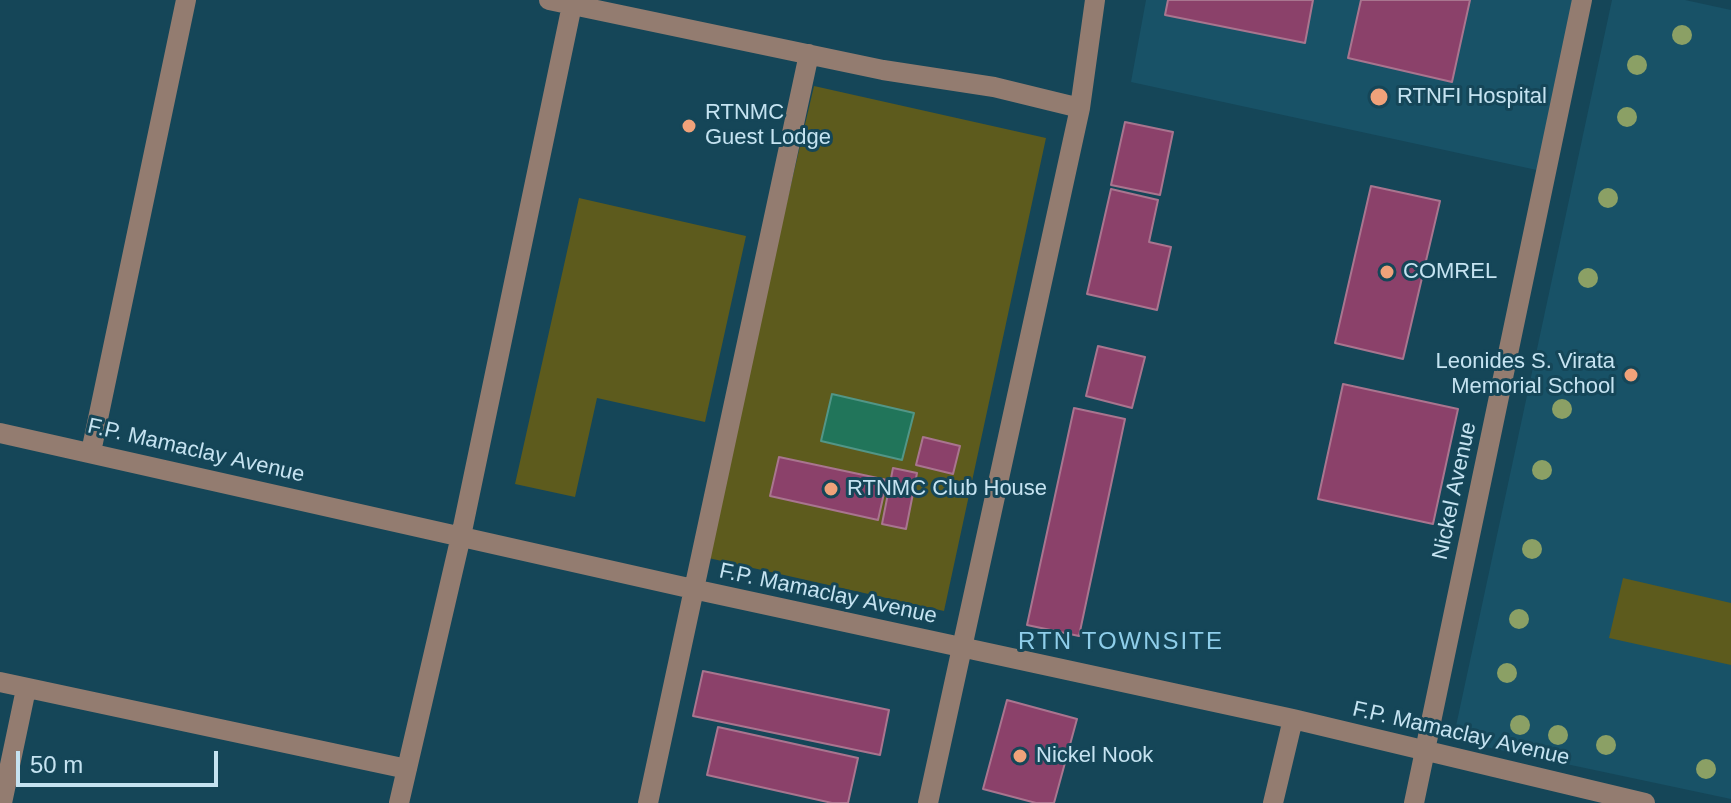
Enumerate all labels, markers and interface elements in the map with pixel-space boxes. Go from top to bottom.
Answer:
place label: RTNFI Hospital [1397,84,1547,110]
marker: RTNFI Hospital [1368,86,1390,108]
place label: RTNMC Guest Lodge [705,100,831,152]
marker: RTNMC Guest Lodge [680,117,698,135]
place label: COMREL [1403,259,1497,285]
marker: COMREL [1378,263,1396,281]
place label: Leonides S. Virata Memorial School [1436,349,1615,400]
marker: Leonides S. Virata Memorial School [1622,366,1640,384]
street label: F.P. Mamaclay Avenue [85,413,307,489]
street label: Nickel Avenue [1428,420,1482,562]
place label: RTNMC Club House [847,476,1047,502]
marker: RTNMC Club House [822,480,840,498]
street label: F.P. Mamaclay Avenue [717,558,939,630]
district label: RTN TOWNSITE [1018,628,1224,656]
street label: F.P. Mamaclay Avenue [1350,696,1572,772]
scale bar [20,735,222,785]
place label: Nickel Nook [1036,743,1153,769]
marker: Nickel Nook [1011,747,1029,765]
text: 50 m [30,751,83,778]

